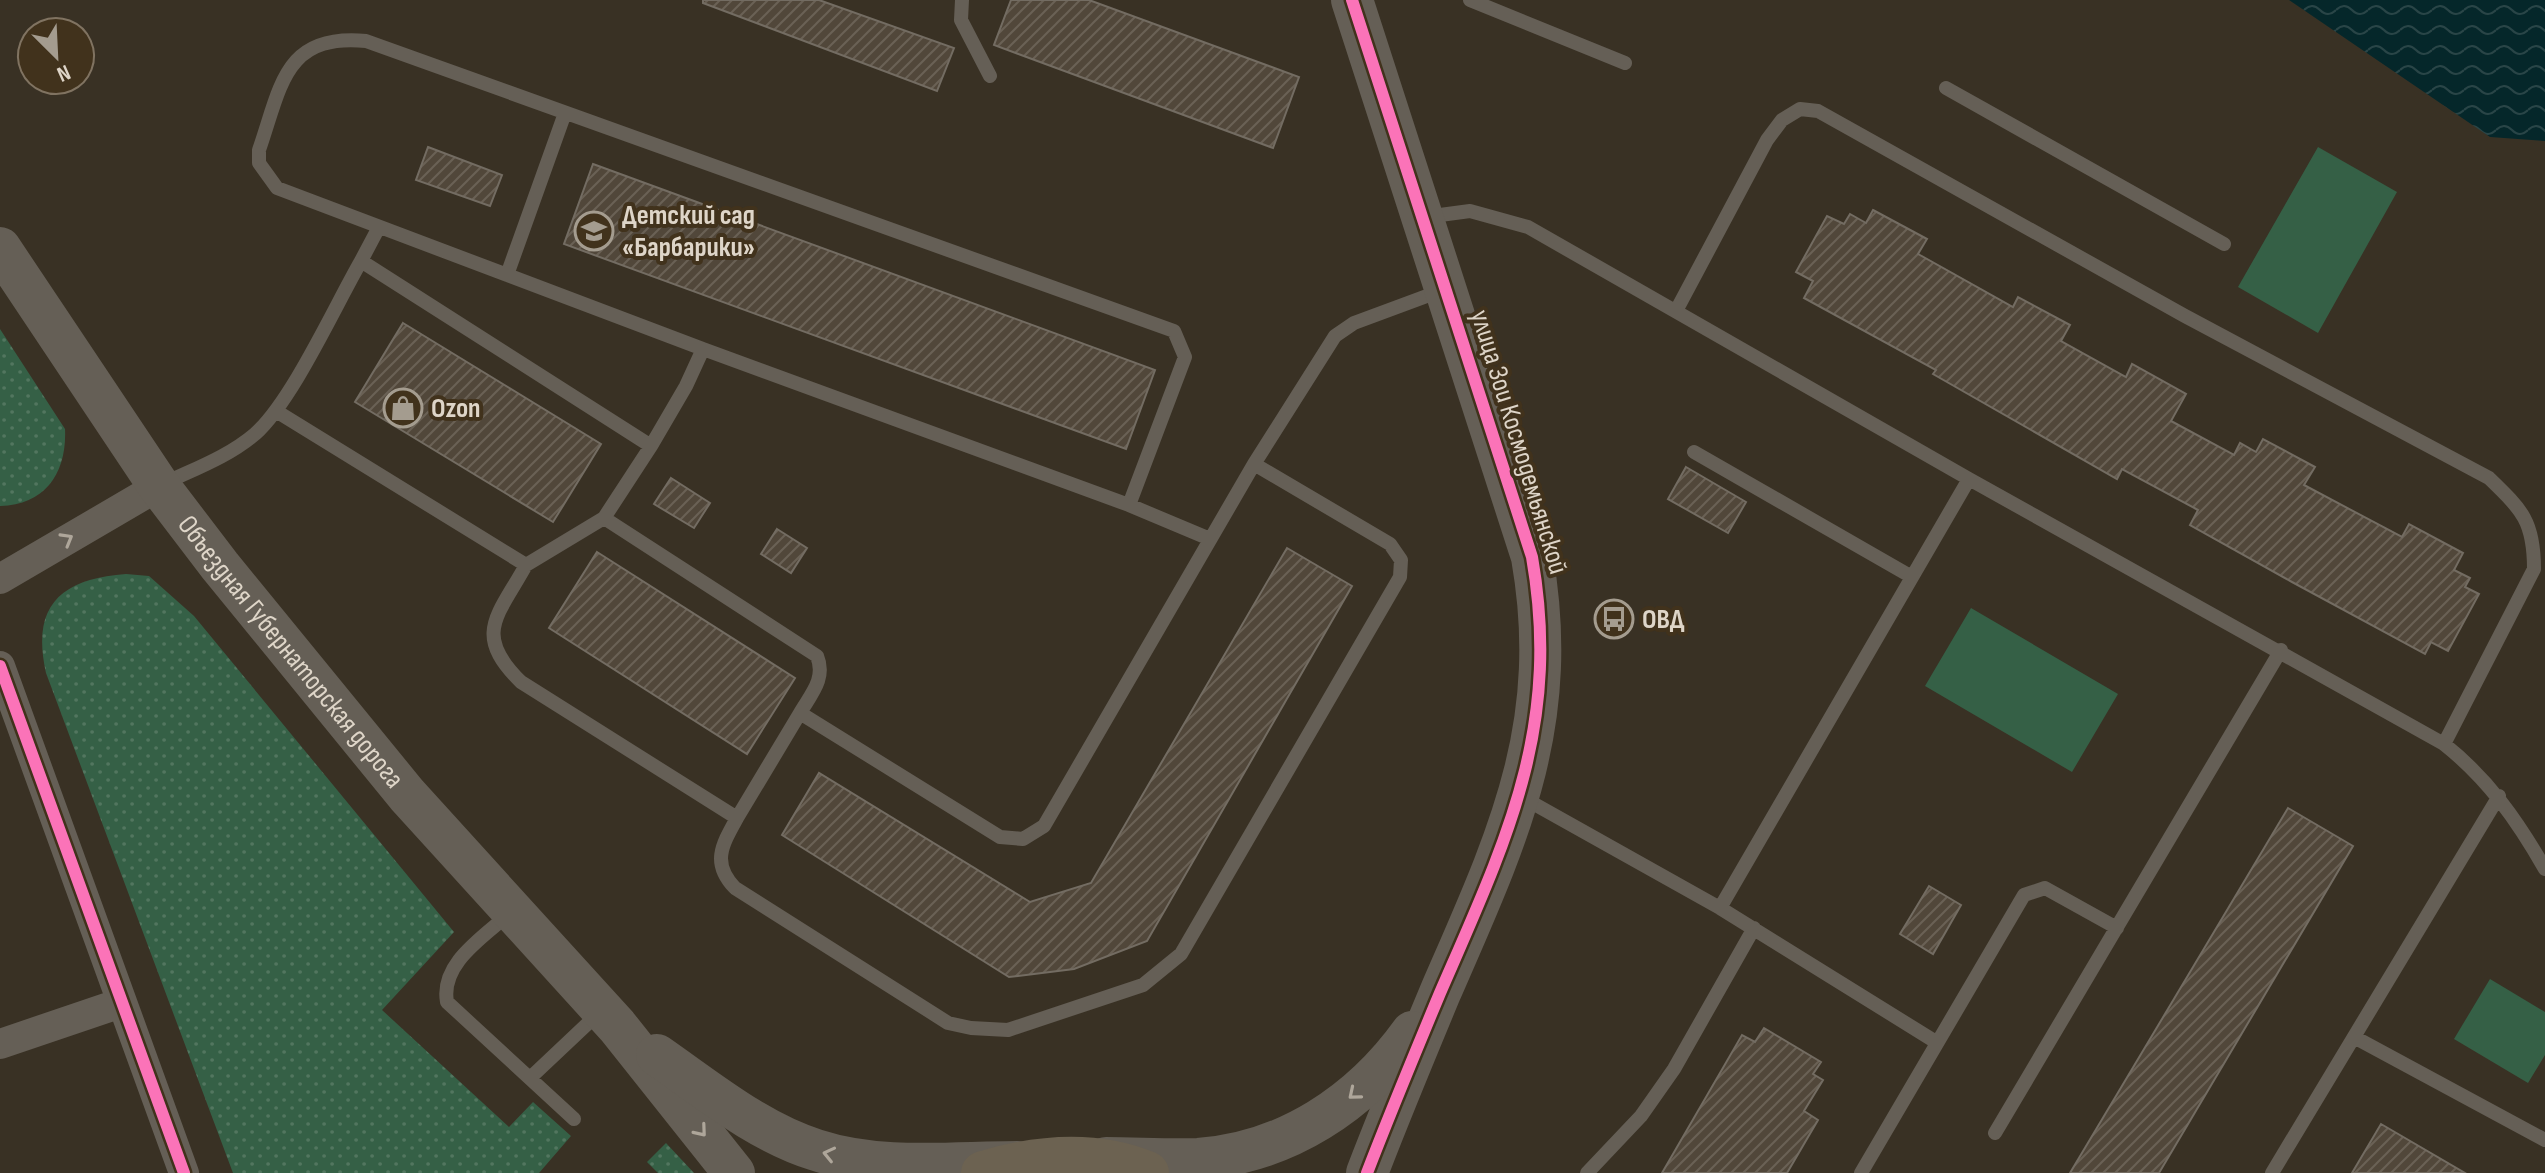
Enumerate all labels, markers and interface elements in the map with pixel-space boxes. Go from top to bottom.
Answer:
north arrow [16,16,96,96]
text: N [53,58,74,88]
place label: Детский сад «Барбарики» [622,199,755,264]
school or university icon: Детский сад «Барбарики» [573,210,615,252]
street label: улица Зои Космодемьянской [1463,306,1575,578]
shop icon: Ozon [382,387,424,429]
place label: Ozon [431,392,481,425]
street label: Объездная Губернаторская дорога [171,509,411,795]
one-way arrow [58,533,73,549]
bus stop icon: ОВД [1593,598,1635,640]
place label: ОВД [1642,603,1685,636]
one-way arrow [1349,1084,1364,1099]
one-way arrow [691,1122,706,1136]
one-way arrow [823,1146,837,1163]

